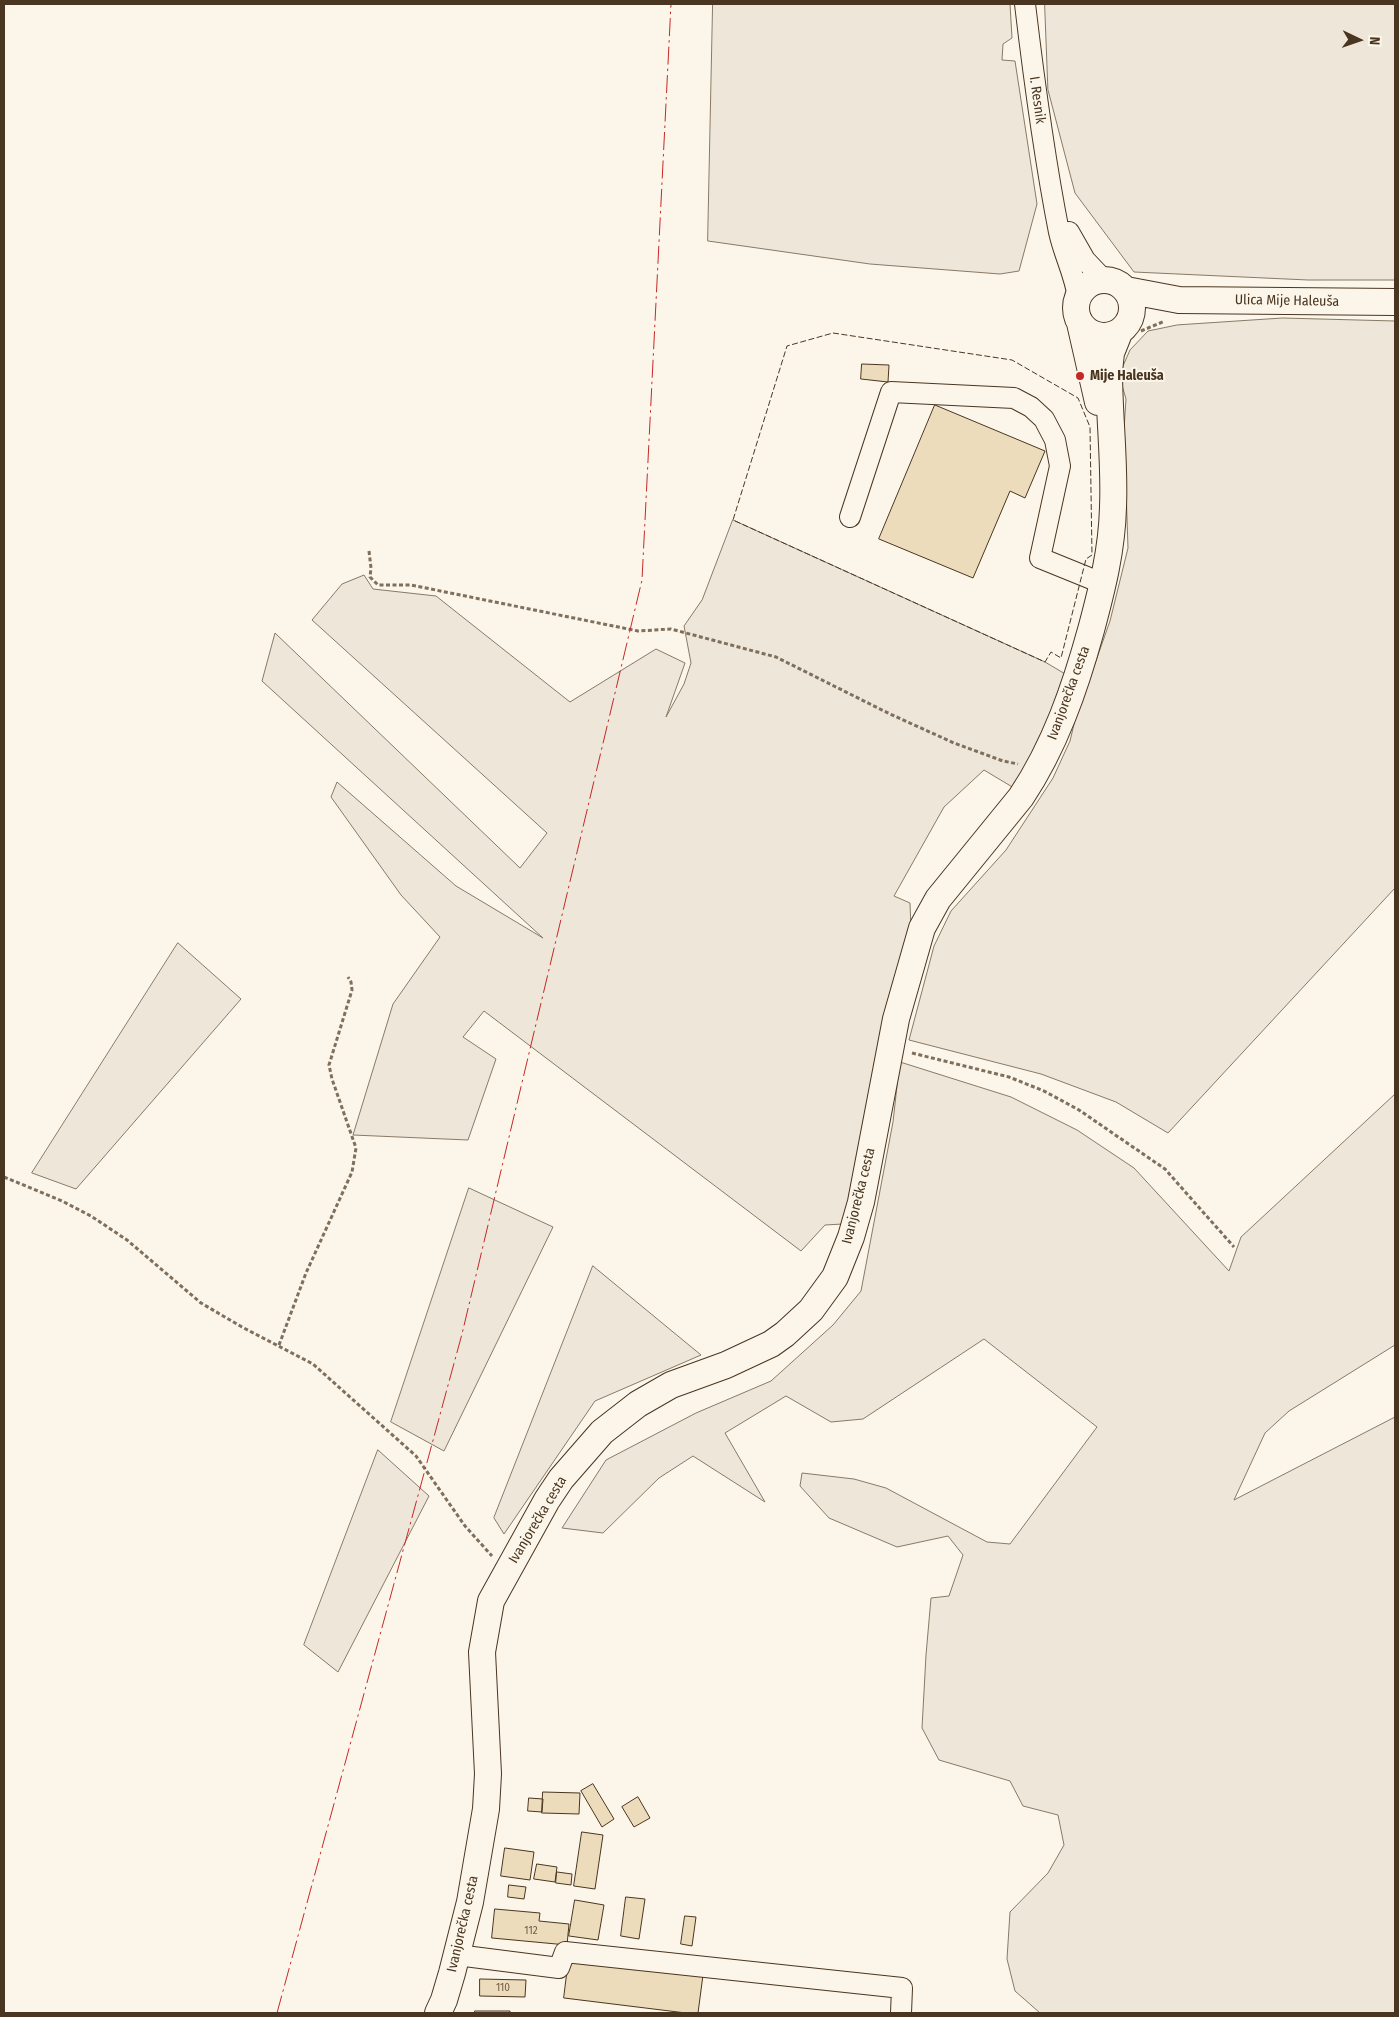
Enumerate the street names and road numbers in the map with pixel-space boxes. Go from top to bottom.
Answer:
street label: I. Resnik [1025,75,1049,125]
street label: Ulica Mije Haleuša [1235,292,1339,310]
street label: Ivanjorečka cesta [1044,644,1094,742]
street label: Ivanjorečka cesta [839,1146,879,1246]
street label: Ivanjorečka cesta [505,1473,571,1567]
street label: Ivanjorečka cesta [444,1874,482,1974]

